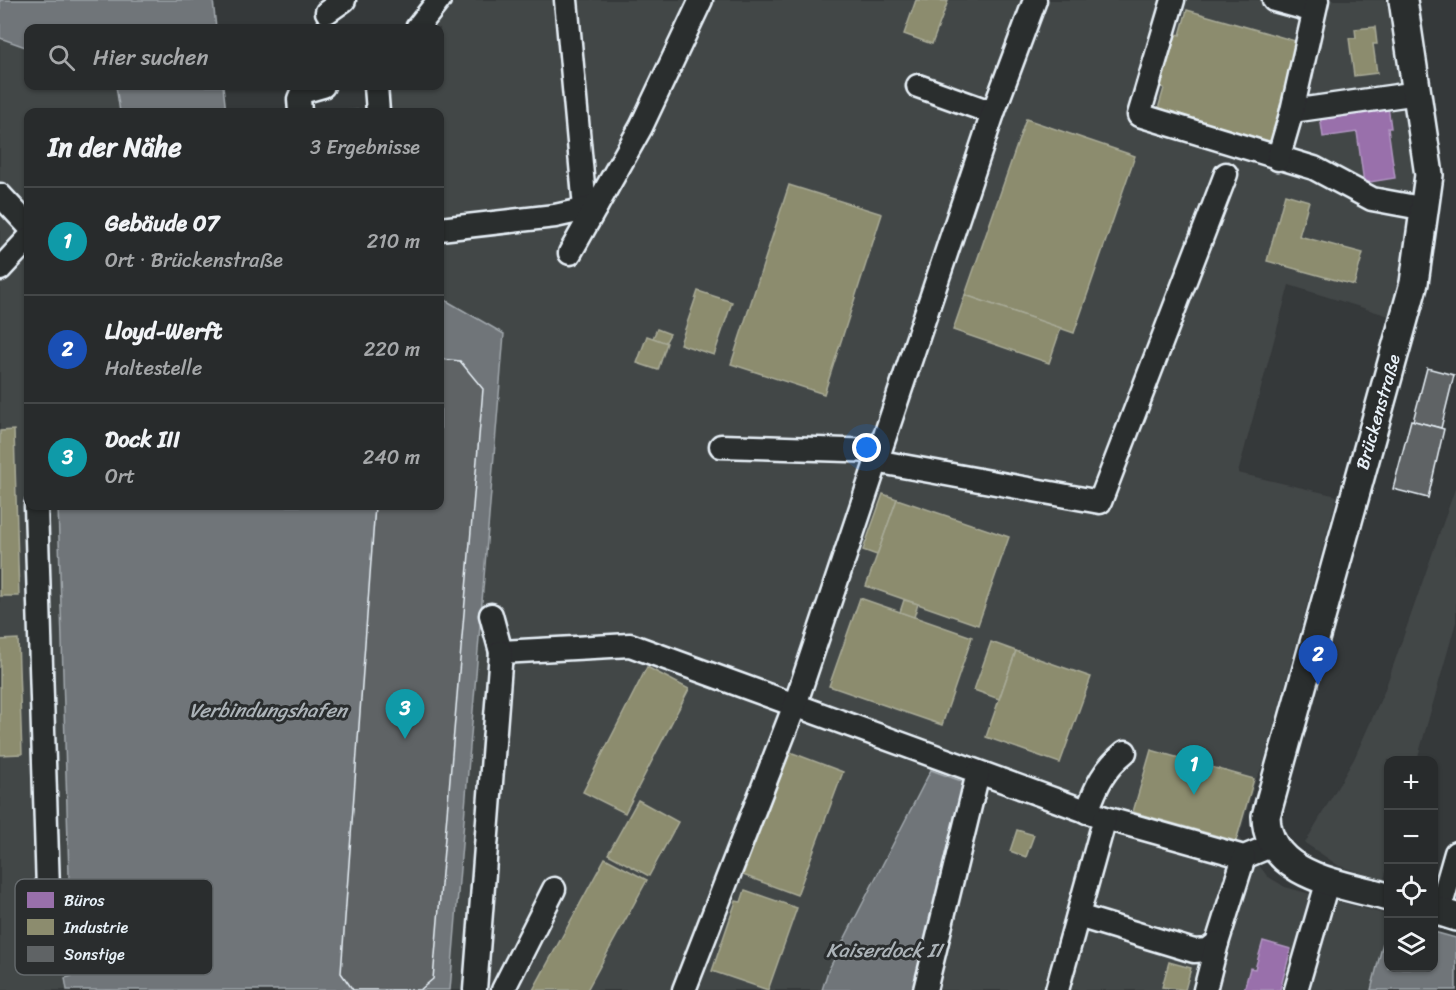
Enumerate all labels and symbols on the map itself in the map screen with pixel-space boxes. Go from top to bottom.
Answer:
street label: Brückenstraße [1346,350,1410,474]
your location [852,433,881,462]
pin: 2 [1298,636,1338,685]
pin: 3 [386,690,424,739]
water label: Verbindungshafen [189,693,349,728]
pin: 1 [1174,746,1214,795]
legend [15,879,213,975]
text: Büros [64,886,105,915]
text: Industrie [63,913,128,942]
water label: Kaiserdock II [826,933,946,968]
text: Sonstige [64,940,125,969]

